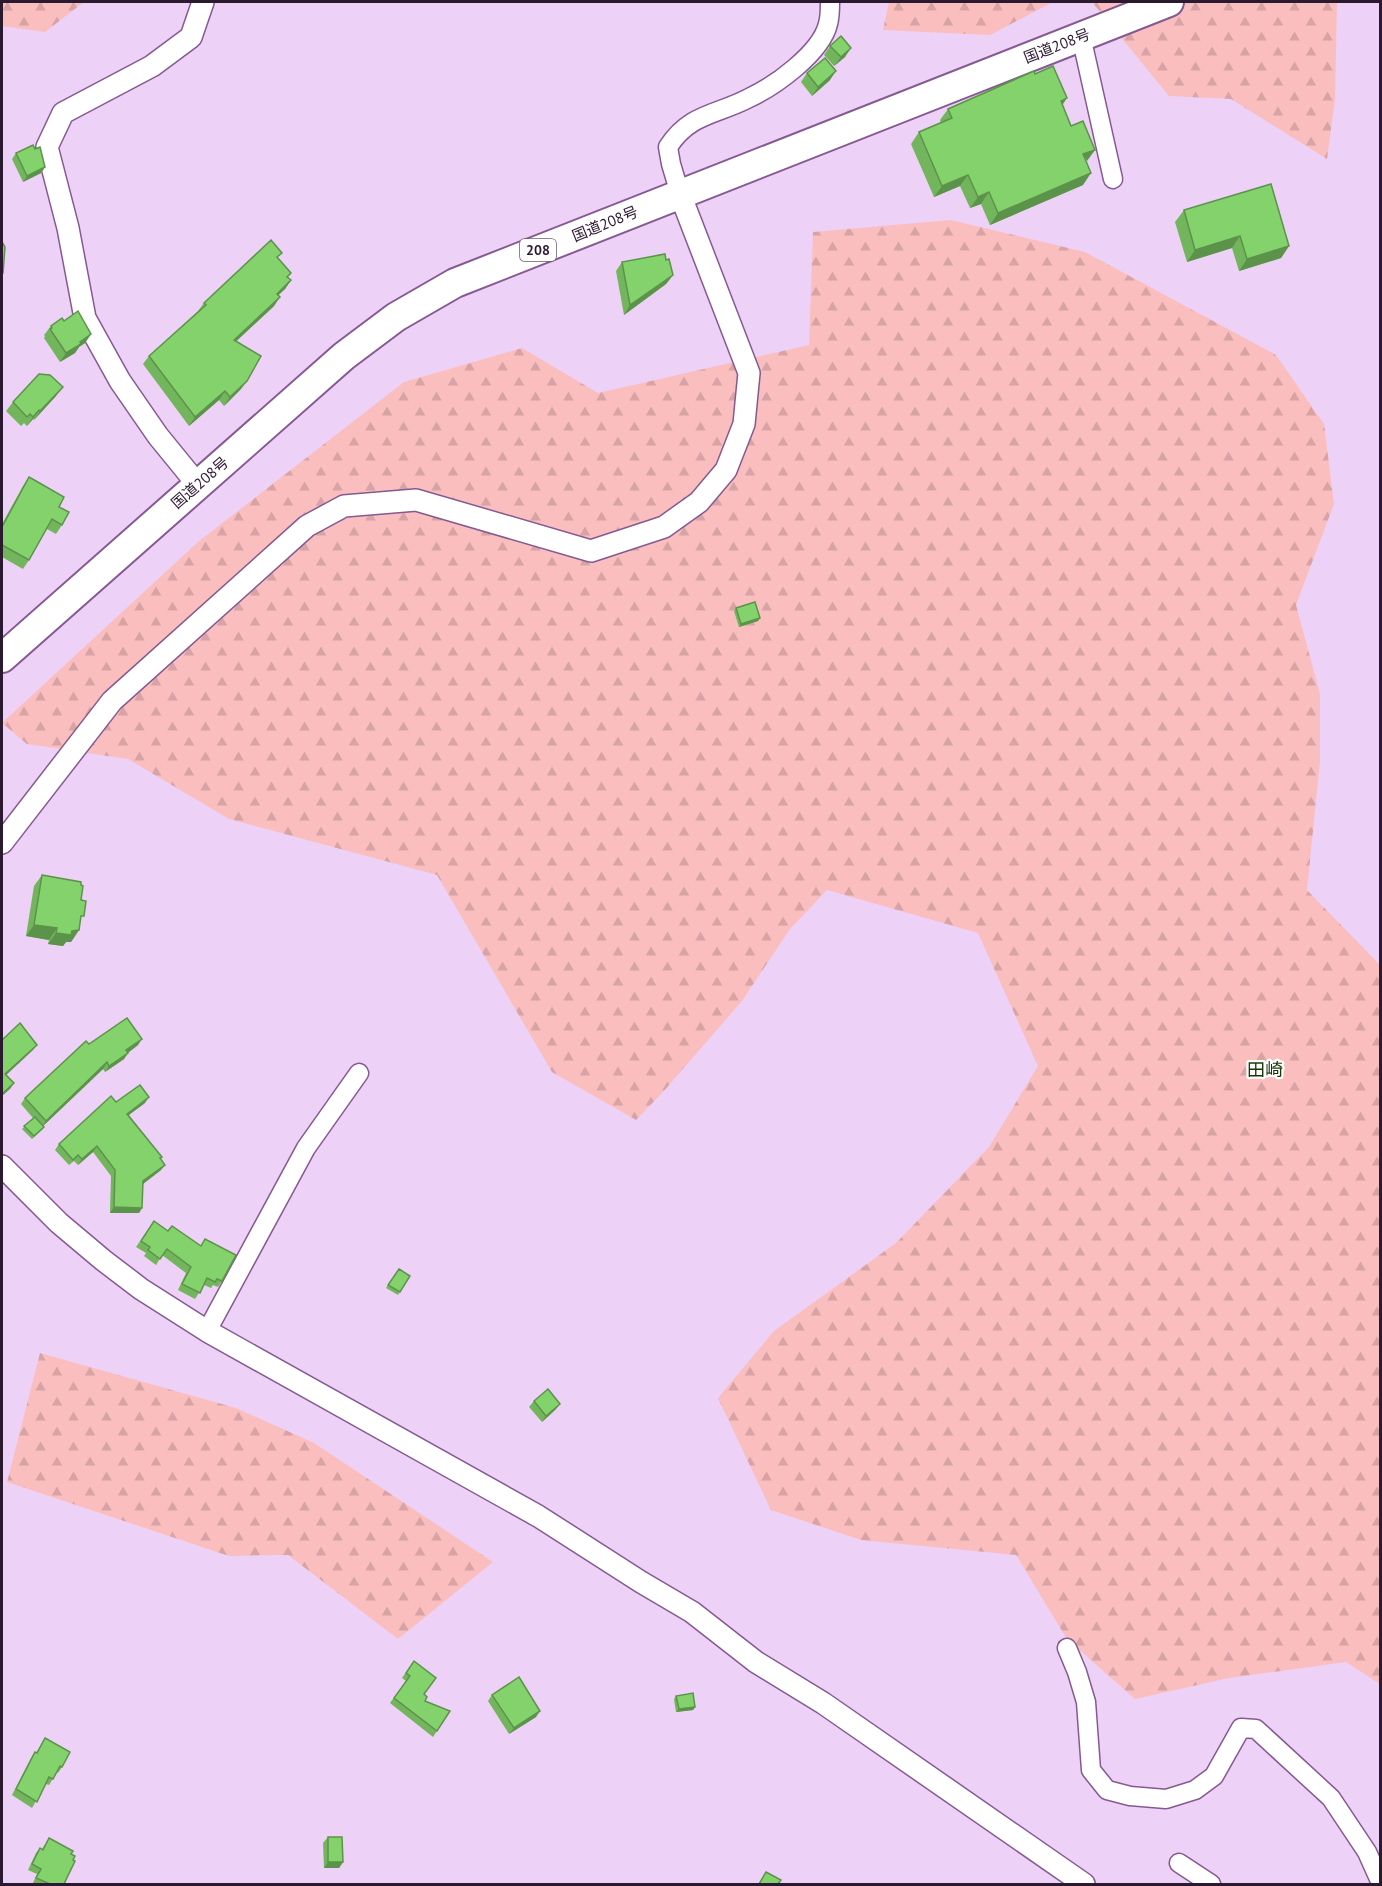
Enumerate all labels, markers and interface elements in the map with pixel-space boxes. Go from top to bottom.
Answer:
street label: 国道208号 [1021,24,1093,67]
street label: 国道208号 [569,202,641,245]
road number: 208 [520,239,556,261]
street label: 国道208号 [167,453,232,513]
district label: 田崎 [1247,1058,1283,1081]

